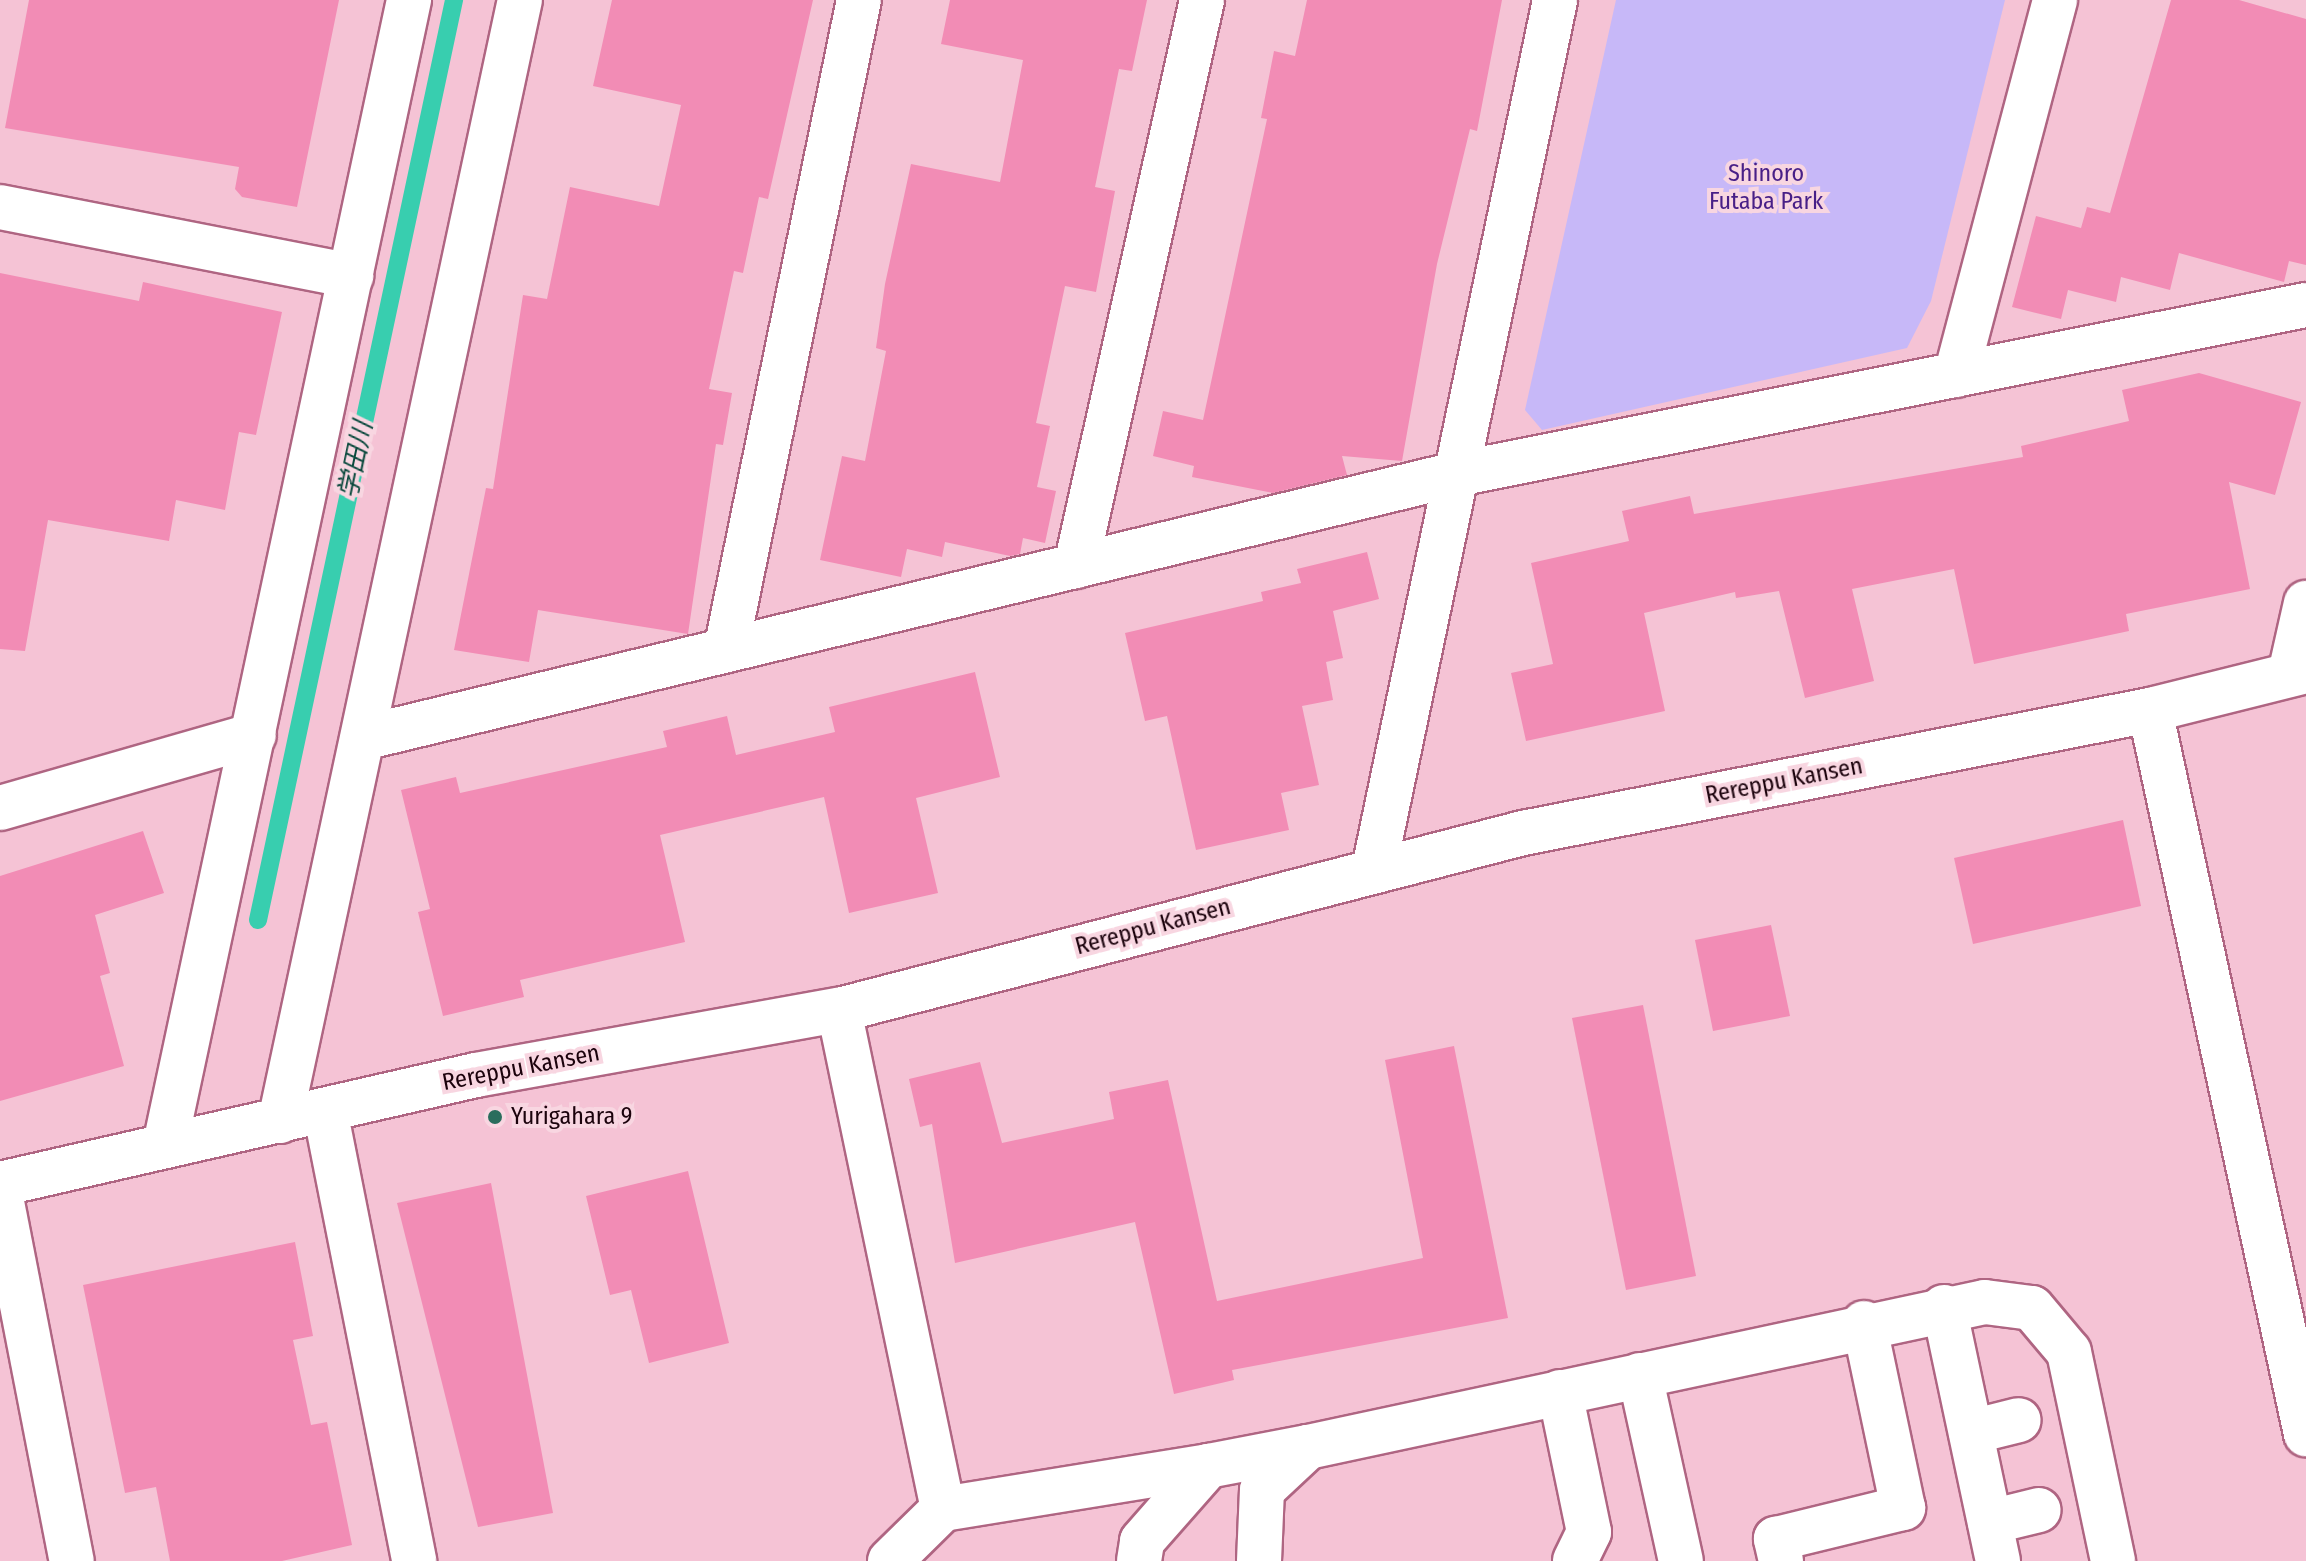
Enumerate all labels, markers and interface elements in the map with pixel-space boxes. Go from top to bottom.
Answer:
park label: Shinoro Futaba Park [1709,160,1823,216]
water label: 学田川 [333,419,379,501]
street label: Rereppu Kansen [1703,752,1865,810]
street label: Rereppu Kansen [1072,892,1234,962]
street label: Rereppu Kansen [440,1039,602,1097]
place label: Yurigahara 9 [511,1103,632,1131]
marker: Yurigahara 9 [486,1108,504,1126]

